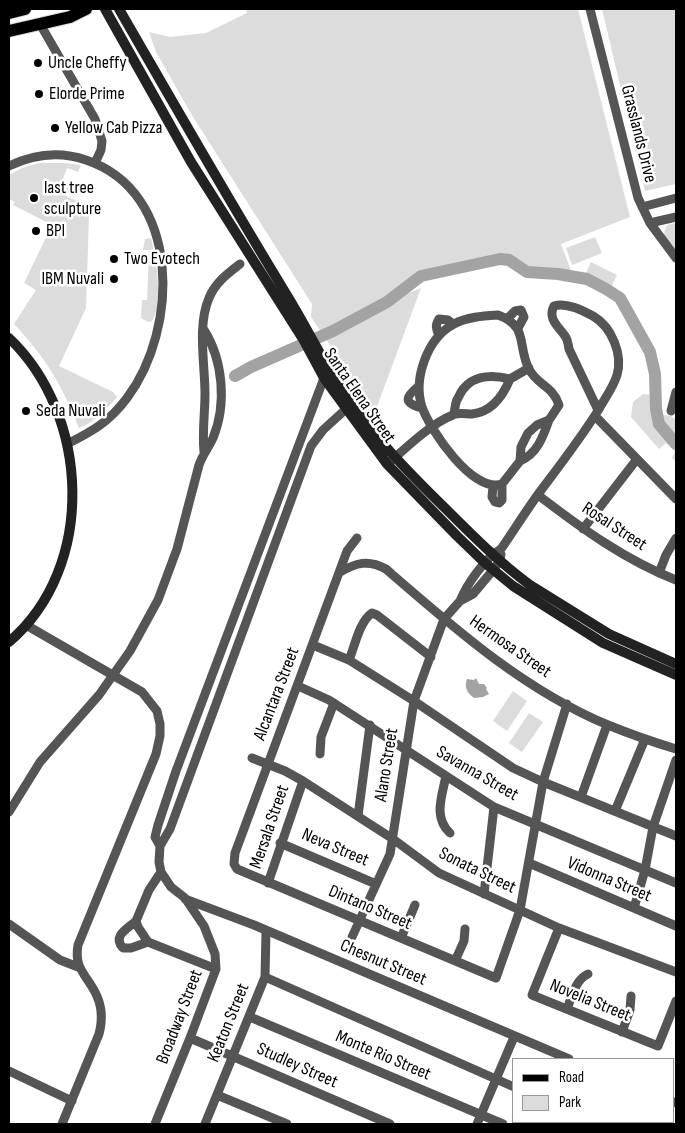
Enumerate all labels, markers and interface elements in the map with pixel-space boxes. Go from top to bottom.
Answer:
place label: Uncle Cheffy [48,52,126,74]
marker: Uncle Cheffy [32,57,44,69]
place label: Elorde Prime [49,83,125,105]
street label: Grasslands Drive [615,83,661,185]
marker: Elorde Prime [33,88,45,100]
place label: Yellow Cab Pizza [65,117,162,139]
marker: Yellow Cab Pizza [49,122,61,134]
place label: last tree sculpture [44,177,101,220]
marker: last tree sculpture [28,192,40,204]
place label: BPI [46,220,65,242]
marker: BPI [30,225,42,237]
place label: Two Evotech [124,248,200,270]
marker: Two Evotech [108,253,120,265]
place label: IBM Nuvali [41,268,104,290]
marker: IBM Nuvali [108,273,120,285]
street label: Santa Elena Street [318,344,400,448]
place label: Seda Nuvali [36,400,106,422]
marker: Seda Nuvali [20,405,32,417]
street label: Rosal Street [577,498,651,556]
street label: Hermosa Street [465,611,555,683]
street label: Alcantara Street [249,644,305,744]
street label: Alano Street [371,727,403,803]
street label: Savanna Street [432,742,522,806]
street label: Mersala Street [246,782,294,872]
street label: Neva Street [298,824,372,872]
street label: Sonata Street [435,843,519,899]
street label: Vidonna Street [564,853,654,907]
street label: Dintano Street [325,881,415,935]
street label: Chesnut Street [337,935,429,991]
street label: Broadway Street [152,967,208,1067]
street label: Novelia Street [546,975,634,1027]
street label: Keaton Street [203,980,255,1066]
street label: Monte Rio Street [332,1026,434,1086]
street label: Studley Street [253,1039,341,1093]
legend [512,1058,675,1123]
text: Road [559,1068,584,1087]
text: Park [559,1093,581,1112]

